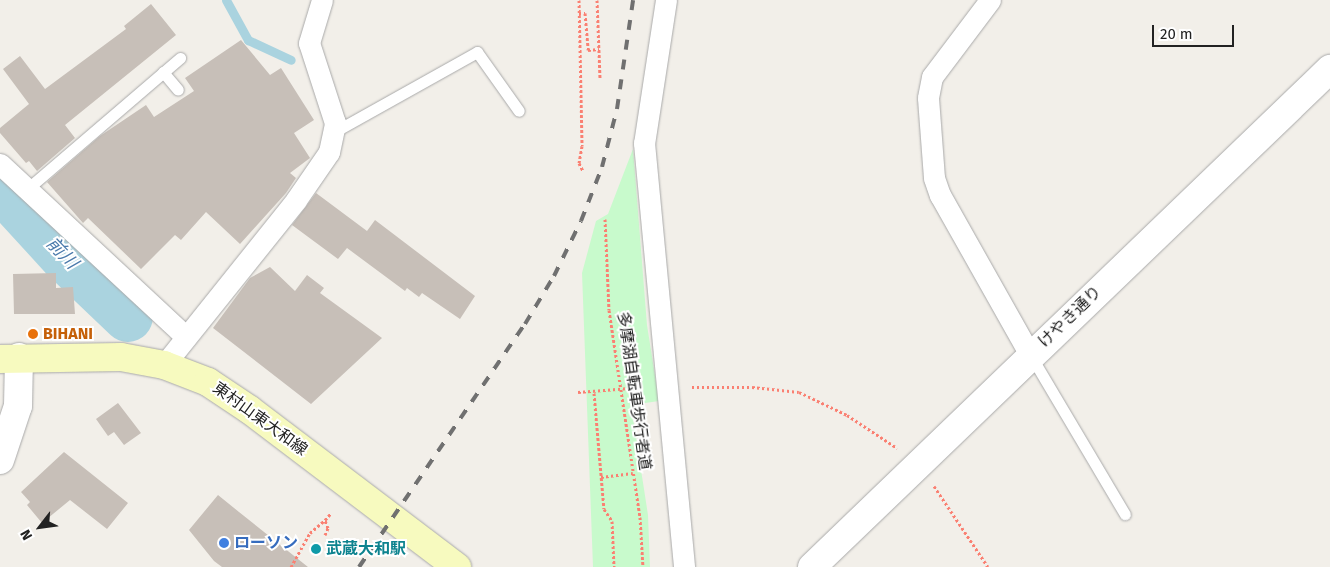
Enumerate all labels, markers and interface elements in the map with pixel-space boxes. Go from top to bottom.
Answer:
scale bar [1155,15,1238,47]
text: 20 m [1160,25,1193,43]
water label: 前川 [42,233,82,273]
street label: けやき通り [1035,282,1105,352]
street label: 多摩湖自転車歩行者道 [613,310,655,472]
place label: BIHANI [43,324,93,344]
marker: BIHANI [27,328,39,340]
street label: 東村山東大和線 [209,378,311,460]
north arrow [15,502,65,552]
text: N [17,526,36,543]
place label: ローソン [234,533,298,553]
marker: ローソン [218,537,230,549]
place label: 武蔵大和駅 [326,539,406,559]
marker: 武蔵大和駅 [310,543,322,555]

